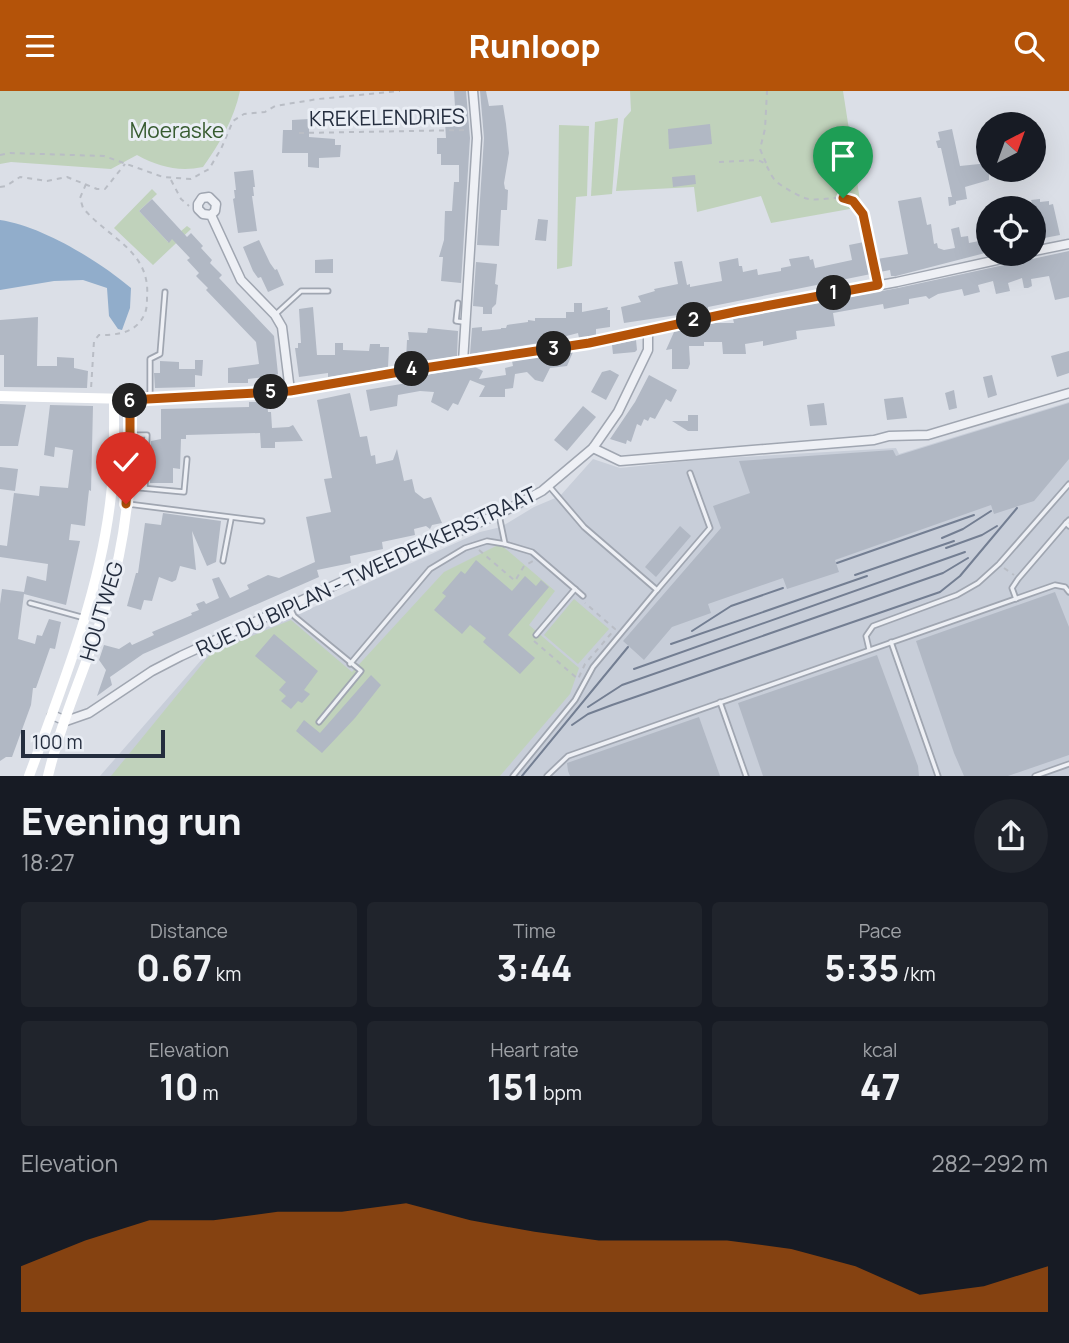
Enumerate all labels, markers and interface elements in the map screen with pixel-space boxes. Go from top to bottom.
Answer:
text: Runloop [469,24,600,68]
icon: menu [21,27,59,65]
icon: search [1010,27,1048,65]
street label: KREKELENDRIES [309,102,465,132]
north arrow [976,112,1046,182]
map controls [976,112,1046,266]
park label: Moeraske [130,116,224,144]
pin [813,126,873,198]
icon: arrive [824,137,862,175]
button: locate [976,196,1046,266]
pin: 1 [816,275,852,311]
text: 1 [829,279,838,305]
pin: 2 [676,303,712,337]
text: 2 [688,306,699,332]
pin: 3 [536,331,572,367]
text: 3 [548,335,559,361]
pin: 4 [394,351,430,387]
text: 4 [406,355,417,381]
pin: 5 [254,375,288,409]
text: 5 [265,378,276,404]
pin: 6 [113,383,148,419]
text: 6 [124,387,135,413]
pin [96,432,156,504]
icon: check [107,443,145,481]
street label: RUE DU BIPLAN - TWEEDEKKERSTRAAT [191,479,541,662]
street label: HOUTWEG [73,558,129,664]
scale bar [21,727,164,759]
text: 100 m [32,729,83,755]
text: Evening run [21,794,242,846]
button: share [974,799,1048,873]
text: 18:27 [21,846,75,878]
text: Distance [150,918,228,944]
text: Time [513,918,556,944]
text: Pace [859,918,902,944]
text: 0.67 [136,944,212,992]
text: 3:44 [497,944,572,992]
text: 5:35 [825,944,899,992]
text: km [212,961,241,987]
text: /km [899,961,936,987]
text: Elevation [149,1037,229,1063]
text: Heart rate [490,1037,579,1063]
text: kcal [863,1037,898,1063]
text: 10 [159,1063,199,1111]
text: 151 [487,1063,539,1111]
text: 47 [860,1063,900,1111]
text: m [199,1080,219,1106]
text: bpm [539,1080,582,1106]
text: Elevation [21,1147,118,1179]
text: 282–292 m [931,1147,1048,1179]

